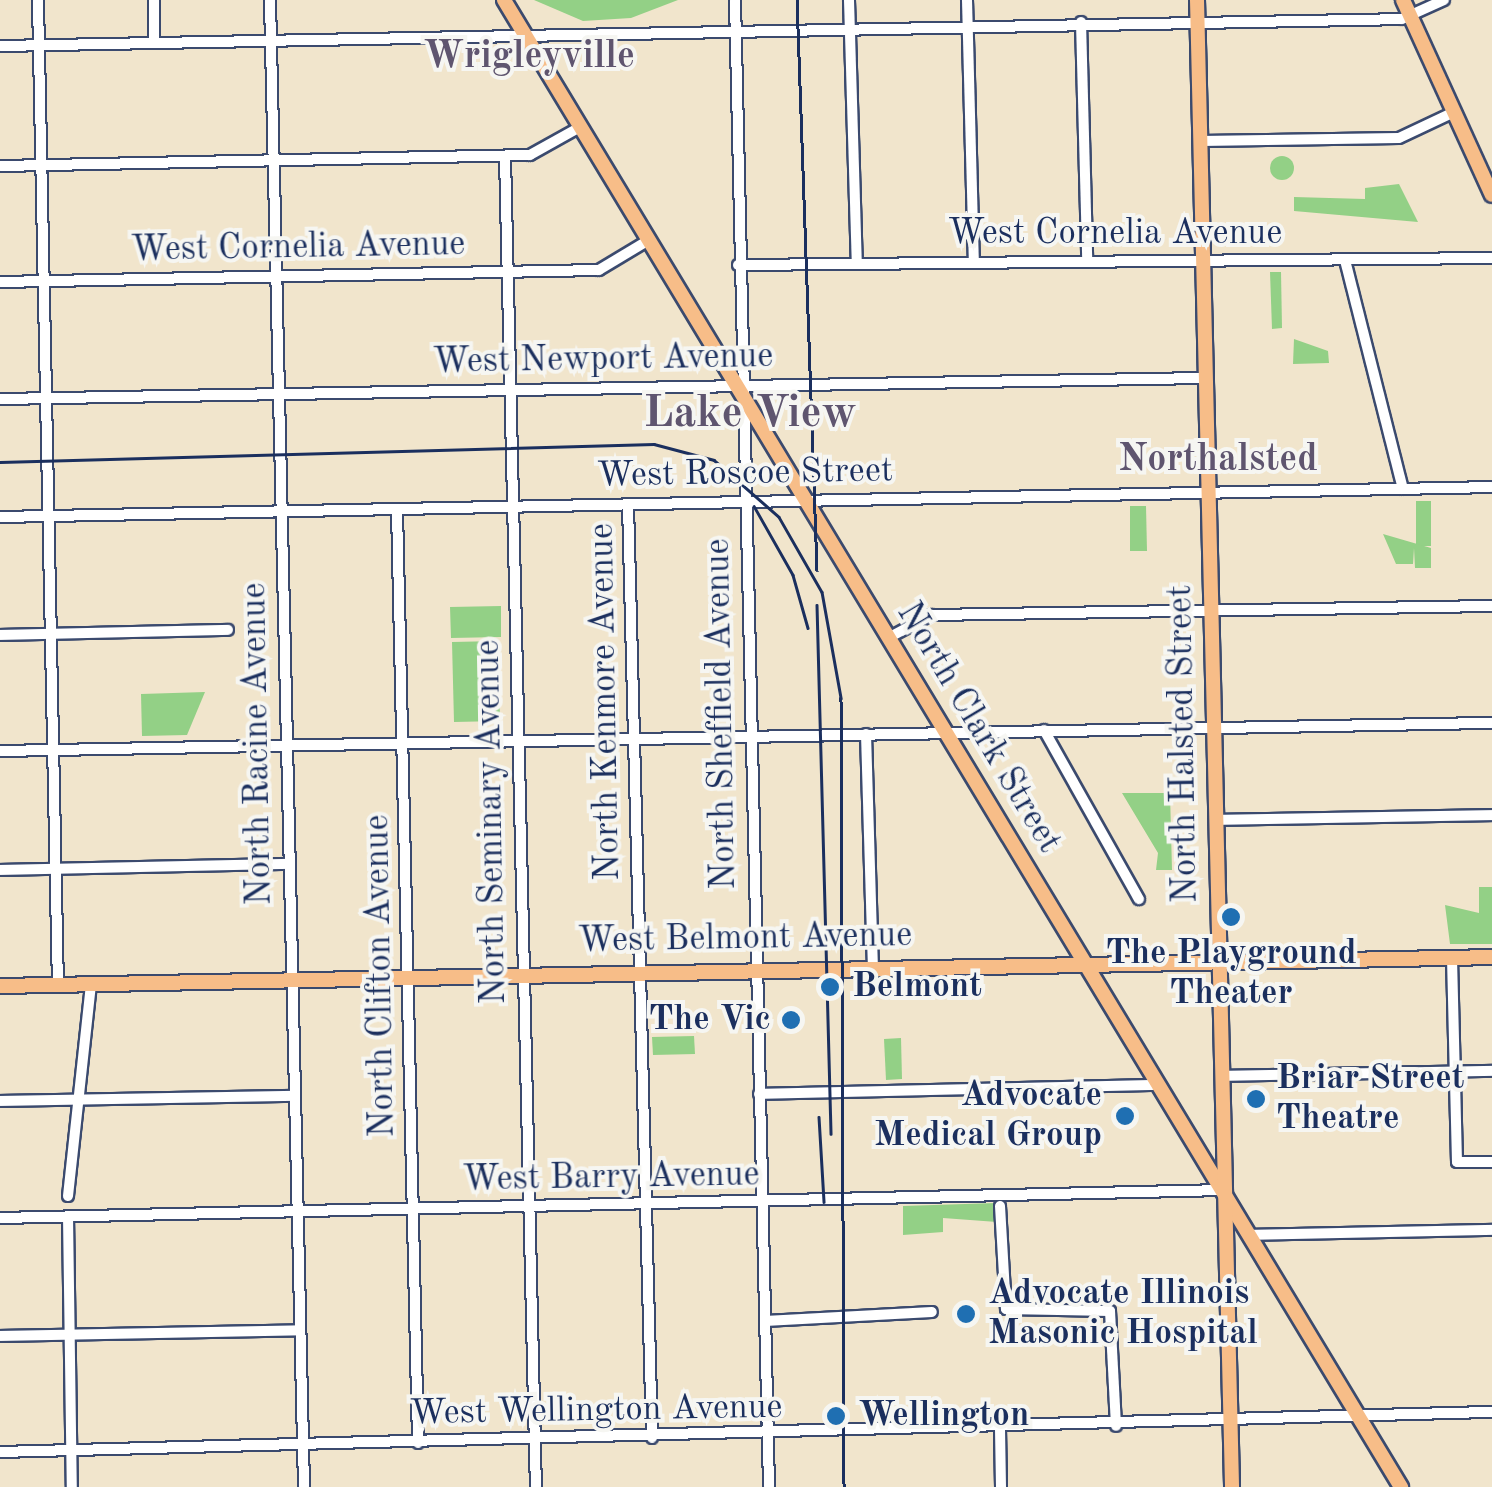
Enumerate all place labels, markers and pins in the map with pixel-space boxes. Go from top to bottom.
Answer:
marker: The Playground Theater [1220,906,1242,928]
place label: The Playground Theater [1105,933,1357,1015]
place label: Belmont [852,966,982,1008]
marker: Belmont [817,974,843,1000]
place label: The Vic [649,999,771,1041]
marker: The Vic [780,1009,802,1031]
place label: Briar Street Theatre [1276,1058,1465,1140]
place label: Advocate Medical Group [874,1075,1102,1157]
marker: Briar Street Theatre [1245,1088,1267,1110]
marker: Advocate Medical Group [1112,1103,1138,1129]
place label: Advocate Illinois Masonic Hospital [988,1273,1258,1355]
marker: Advocate Illinois Masonic Hospital [953,1301,979,1327]
place label: Wellington [858,1395,1029,1437]
marker: Wellington [823,1403,849,1429]

